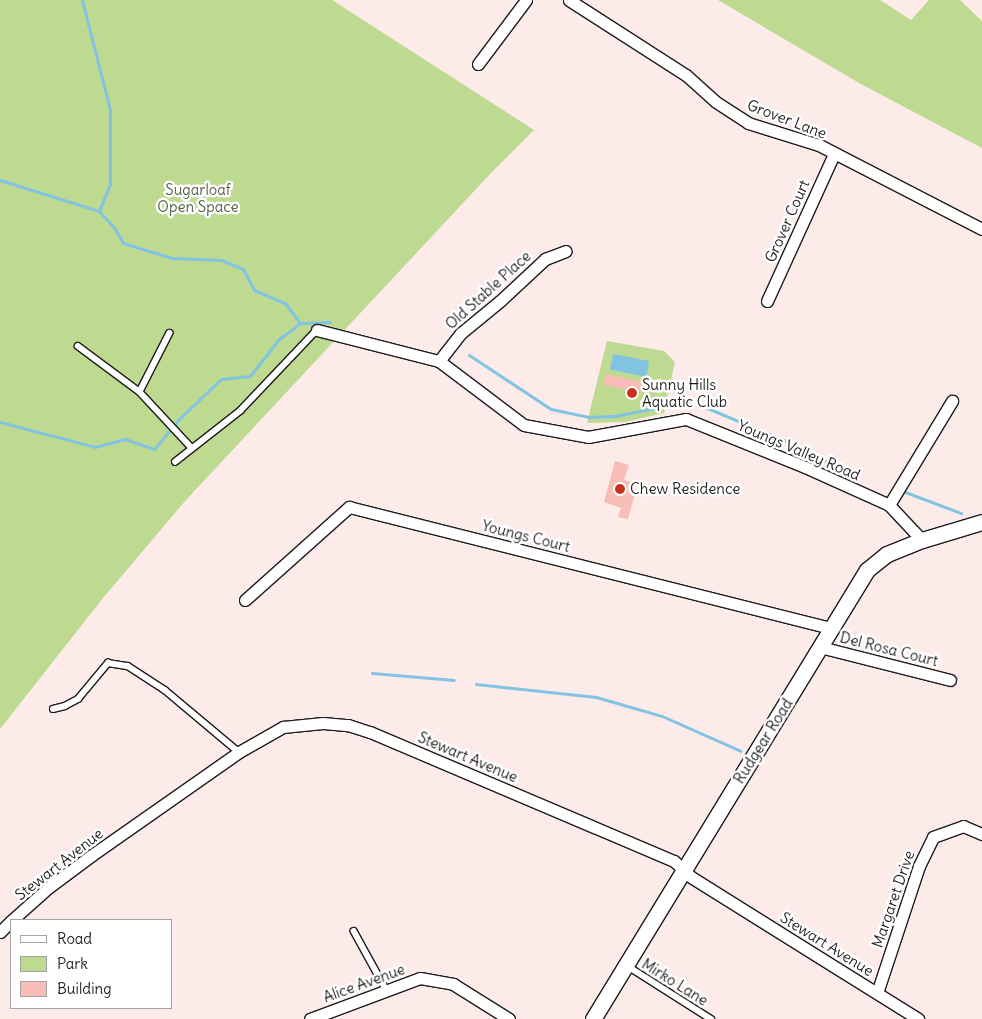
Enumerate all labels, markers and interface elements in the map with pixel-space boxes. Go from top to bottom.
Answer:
street label: Grover Lane [745,96,829,142]
street label: Grover Court [761,177,813,265]
park label: Sugarloaf Open Space [157,180,239,215]
street label: Old Stable Place [442,247,534,333]
place label: Sunny Hills Aquatic Club [642,375,727,410]
marker: Sunny Hills Aquatic Club [626,387,638,399]
street label: Youngs Valley Road [735,416,863,484]
place label: Chew Residence [630,480,740,498]
marker: Chew Residence [614,483,626,495]
street label: Youngs Court [480,516,572,556]
street label: Del Rosa Court [838,628,940,670]
street label: Rudgear Road [730,695,796,787]
street label: Stewart Avenue [415,728,521,786]
street label: Stewart Avenue [12,824,106,904]
street label: Margaret Drive [868,848,918,950]
street label: Stewart Avenue [777,908,877,980]
legend [10,919,172,1009]
text: Road [57,929,92,948]
text: Park [57,954,88,973]
street label: Mirko Lane [639,955,711,1009]
street label: Alice Avenue [321,960,407,1006]
text: Building [57,979,112,998]

